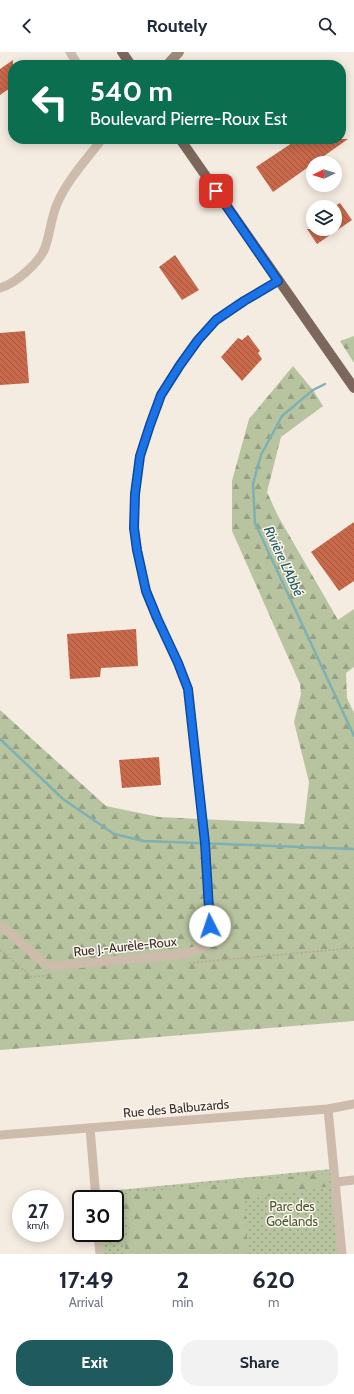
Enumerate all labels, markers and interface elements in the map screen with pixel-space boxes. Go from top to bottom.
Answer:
icon: back [16,15,38,37]
text: Routely [147,15,207,37]
icon: search [316,15,338,37]
text: 540 m [90,74,173,108]
icon: left [24,76,76,128]
text: Boulevard Pierre-Roux Est [90,108,287,130]
north arrow [306,156,342,192]
map controls [306,156,342,236]
pin [199,174,233,208]
icon: arrive [205,180,227,202]
button: layers [306,200,342,236]
water label: Rivière L'Abbé [260,523,308,599]
position arrow [189,905,231,947]
street label: Rue J.-Aurèle-Roux [73,933,178,959]
street label: Rue des Balbuzards [122,1095,230,1121]
speed limit sign: 30 [72,1190,124,1242]
park label: Parc des Goélands [266,1198,318,1229]
text: 27 [28,1199,48,1223]
text: km/h [27,1219,49,1232]
text: 17:49 [59,1265,113,1294]
text: 2 [176,1265,189,1294]
text: 620 [252,1265,295,1294]
text: Arrival [69,1294,103,1310]
text: min [172,1294,194,1310]
text: m [268,1294,279,1310]
button: Exit [16,1340,173,1386]
button: Share [181,1340,338,1386]

